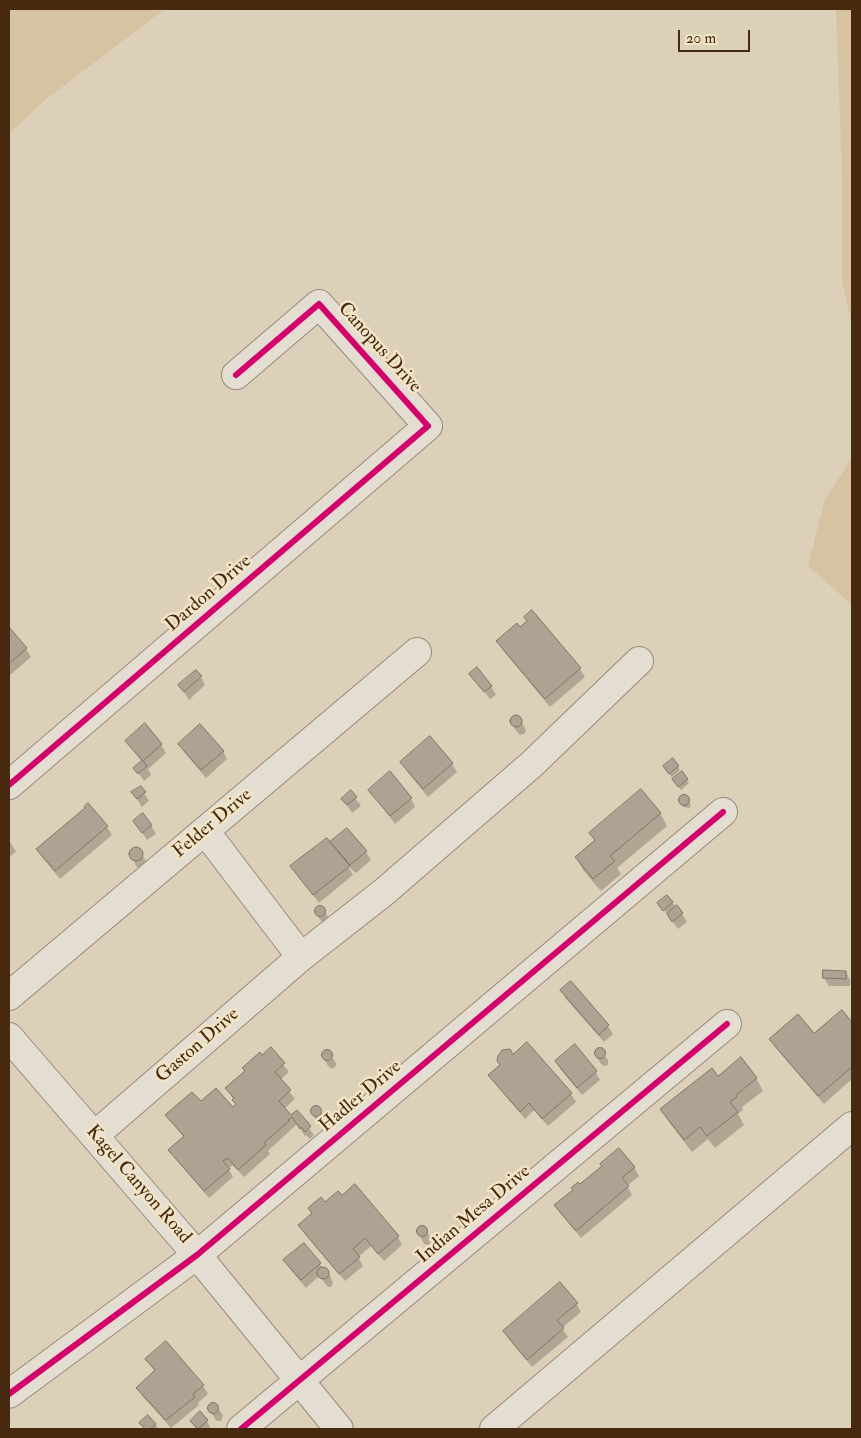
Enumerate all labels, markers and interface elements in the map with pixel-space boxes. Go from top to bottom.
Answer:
scale bar [681,20,754,52]
text: 20 m [686,29,716,48]
street label: Canopus Drive [332,298,426,398]
street label: Dardon Drive [162,551,256,637]
street label: Felder Drive [169,784,257,864]
street label: Gaston Drive [152,1004,244,1088]
street label: Hadler Drive [315,1056,407,1138]
street label: Kagel Canyon Road [80,1121,196,1249]
street label: Indian Mesa Drive [413,1161,535,1269]

